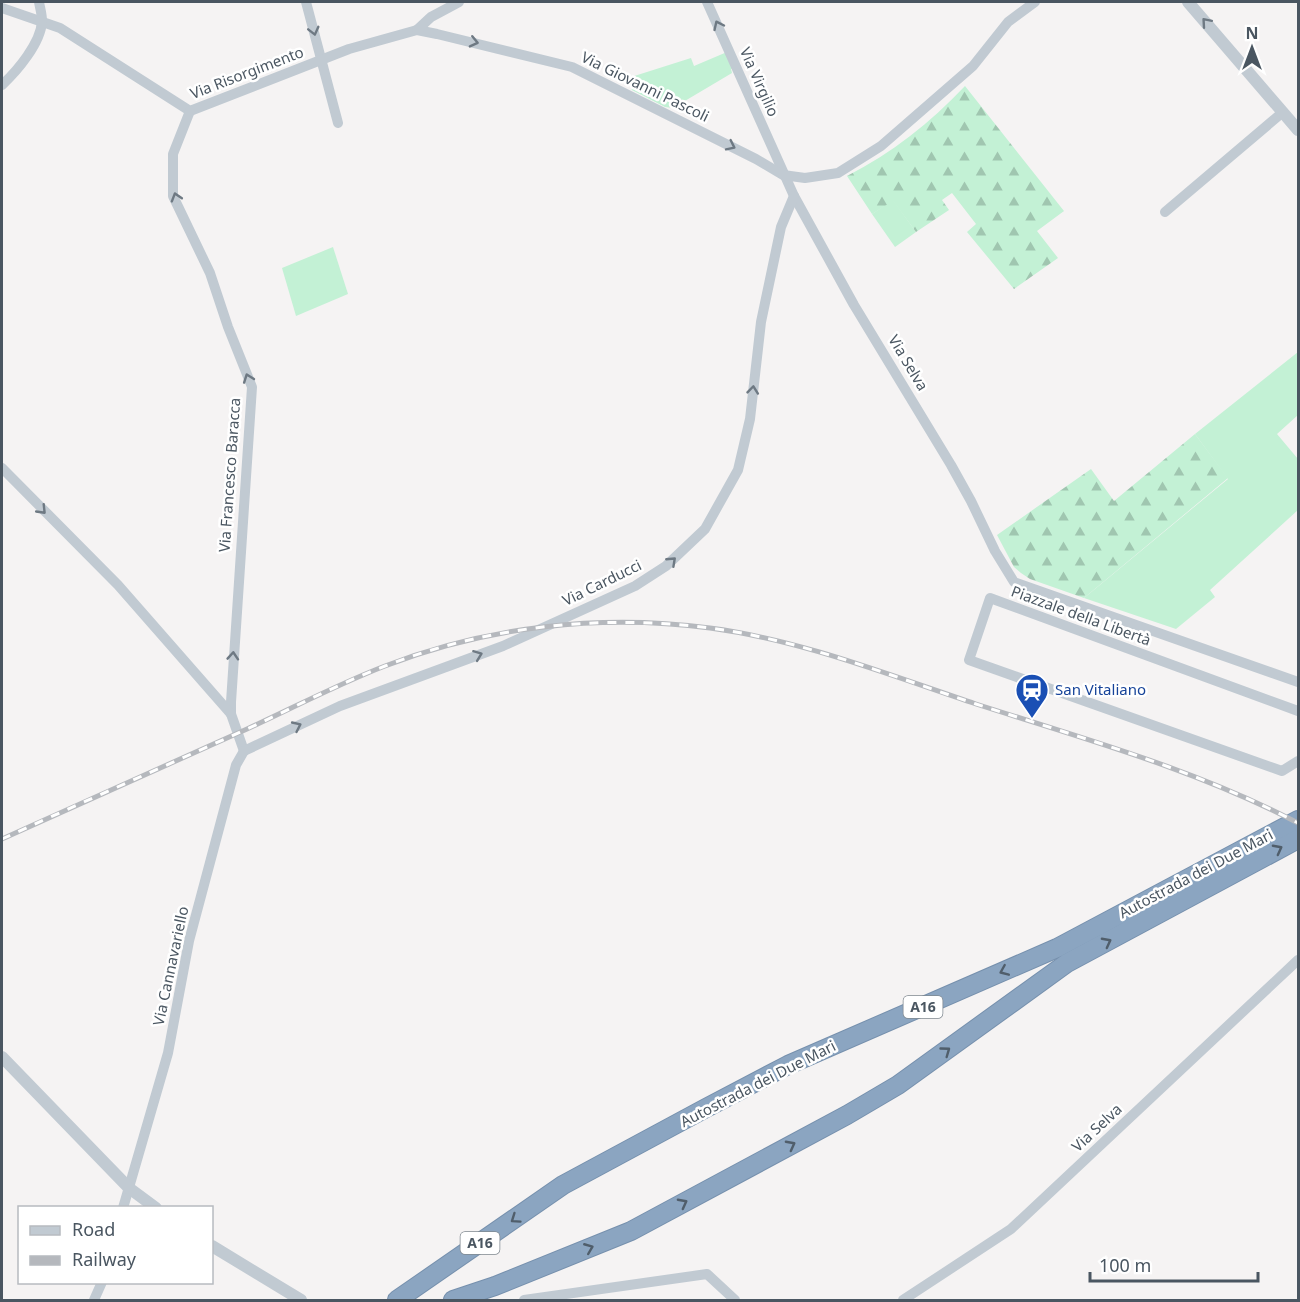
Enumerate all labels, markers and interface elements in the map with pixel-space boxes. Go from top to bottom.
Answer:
one-way arrow [1202,18,1213,29]
north arrow [1222,18,1282,78]
one-way arrow [713,20,725,31]
text: N [1245,22,1259,44]
one-way arrow [306,26,319,36]
one-way arrow [469,35,479,48]
street label: Via Risorgimento [187,41,306,103]
street label: Via Virgilio [736,44,784,119]
street label: Via Giovanni Pascoli [578,46,713,126]
one-way arrow [725,139,736,151]
one-way arrow [171,193,183,203]
street label: Via Selva [884,331,933,394]
one-way arrow [243,373,255,384]
one-way arrow [746,386,759,395]
street label: Via Francesco Baracca [214,397,244,553]
one-way arrow [35,504,46,514]
street label: Via Carducci [559,554,644,610]
one-way arrow [665,557,675,568]
street label: Piazzale della Libertà [1009,580,1154,650]
one-way arrow [472,650,483,662]
one-way arrow [226,651,239,660]
station icon: San Vitaliano [1014,672,1050,719]
place label: San Vitaliano [1055,679,1146,699]
one-way arrow [290,721,301,733]
street label: Autostrada dei Due Mari [1115,824,1276,922]
one-way arrow [1272,845,1283,857]
street label: Via Cannavariello [148,904,192,1027]
one-way arrow [1101,938,1111,949]
one-way arrow [999,964,1010,976]
road number: A16 [904,996,942,1018]
street label: Autostrada dei Due Mari [676,1035,839,1131]
one-way arrow [939,1047,950,1058]
street label: Via Selva [1067,1099,1126,1156]
one-way arrow [785,1141,796,1152]
one-way arrow [676,1199,687,1210]
legend [18,1206,213,1284]
one-way arrow [511,1212,522,1223]
text: Road [72,1217,115,1241]
road number: A16 [460,1232,500,1254]
one-way arrow [582,1243,593,1255]
scale bar [1090,1245,1258,1283]
text: Railway [72,1247,137,1271]
text: 100 m [1099,1253,1151,1277]

